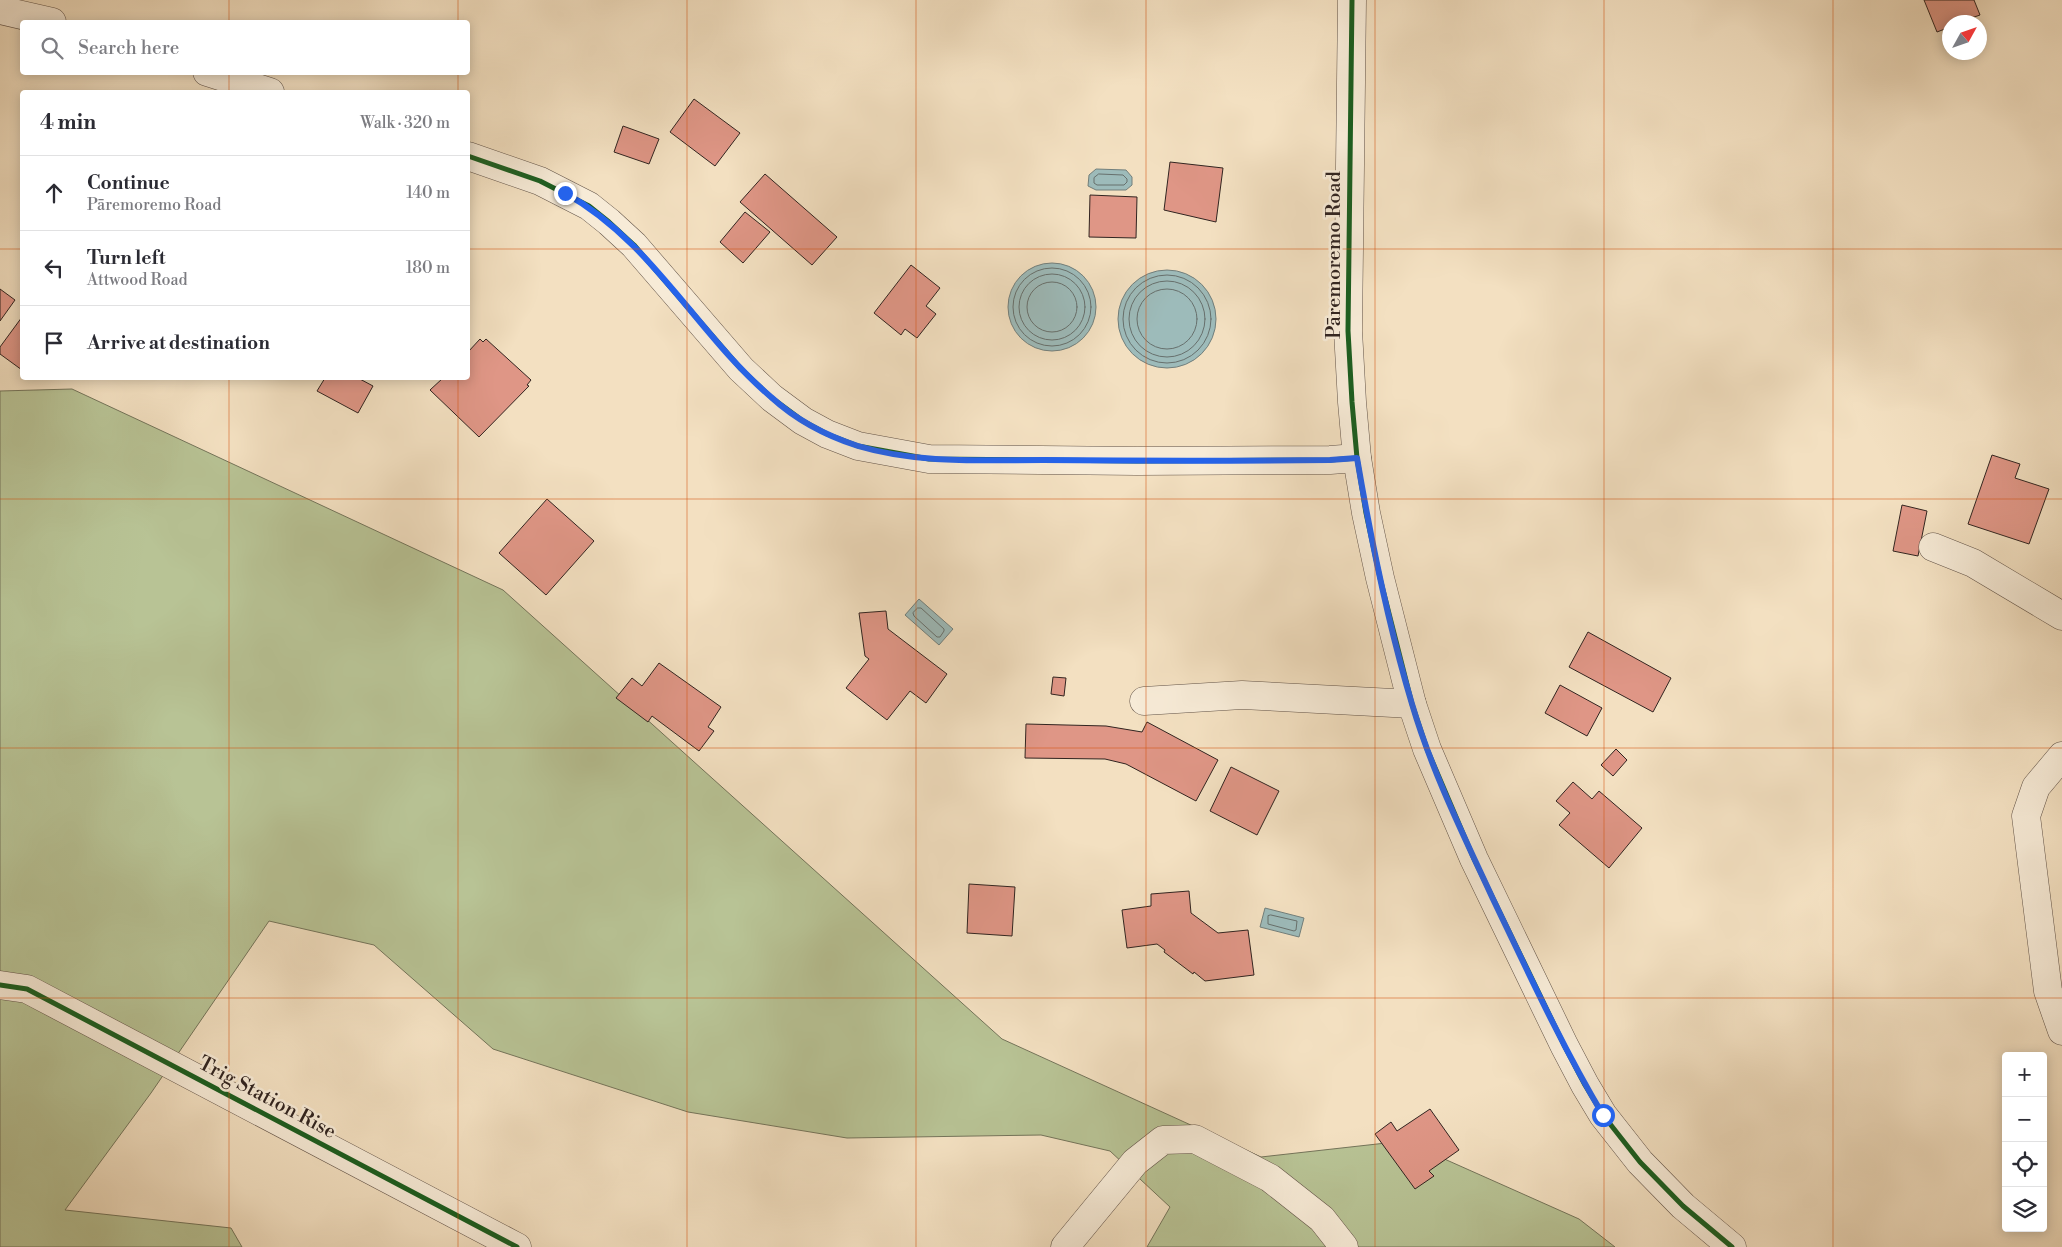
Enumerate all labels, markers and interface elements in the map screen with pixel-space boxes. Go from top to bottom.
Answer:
north arrow [1942,15,1987,60]
search box [20,20,470,75]
icon: search [38,34,66,62]
text: Search here [78,36,179,60]
text: 4 min [40,110,96,136]
text: Walk · 320 m [360,113,450,133]
street label: Pāremoremo Road [1322,170,1347,339]
text: Continue [87,171,170,195]
icon: ahead [40,179,68,207]
route end [554,182,577,205]
text: 140 m [406,183,450,203]
text: Pāremoremo Road [87,195,221,215]
text: Turn left [87,246,166,270]
icon: left [40,254,68,282]
text: 180 m [406,258,450,278]
text: Attwood Road [87,270,188,290]
icon: arrive [40,329,68,357]
text: Arrive at destination [87,331,270,355]
street label: Trig Station Rise [194,1051,340,1145]
map controls [2002,1052,2047,1232]
button: + [2002,1052,2047,1097]
button: − [2002,1097,2047,1142]
route start [1592,1104,1615,1127]
button: locate [2002,1142,2047,1187]
button: layers [2002,1187,2047,1232]

